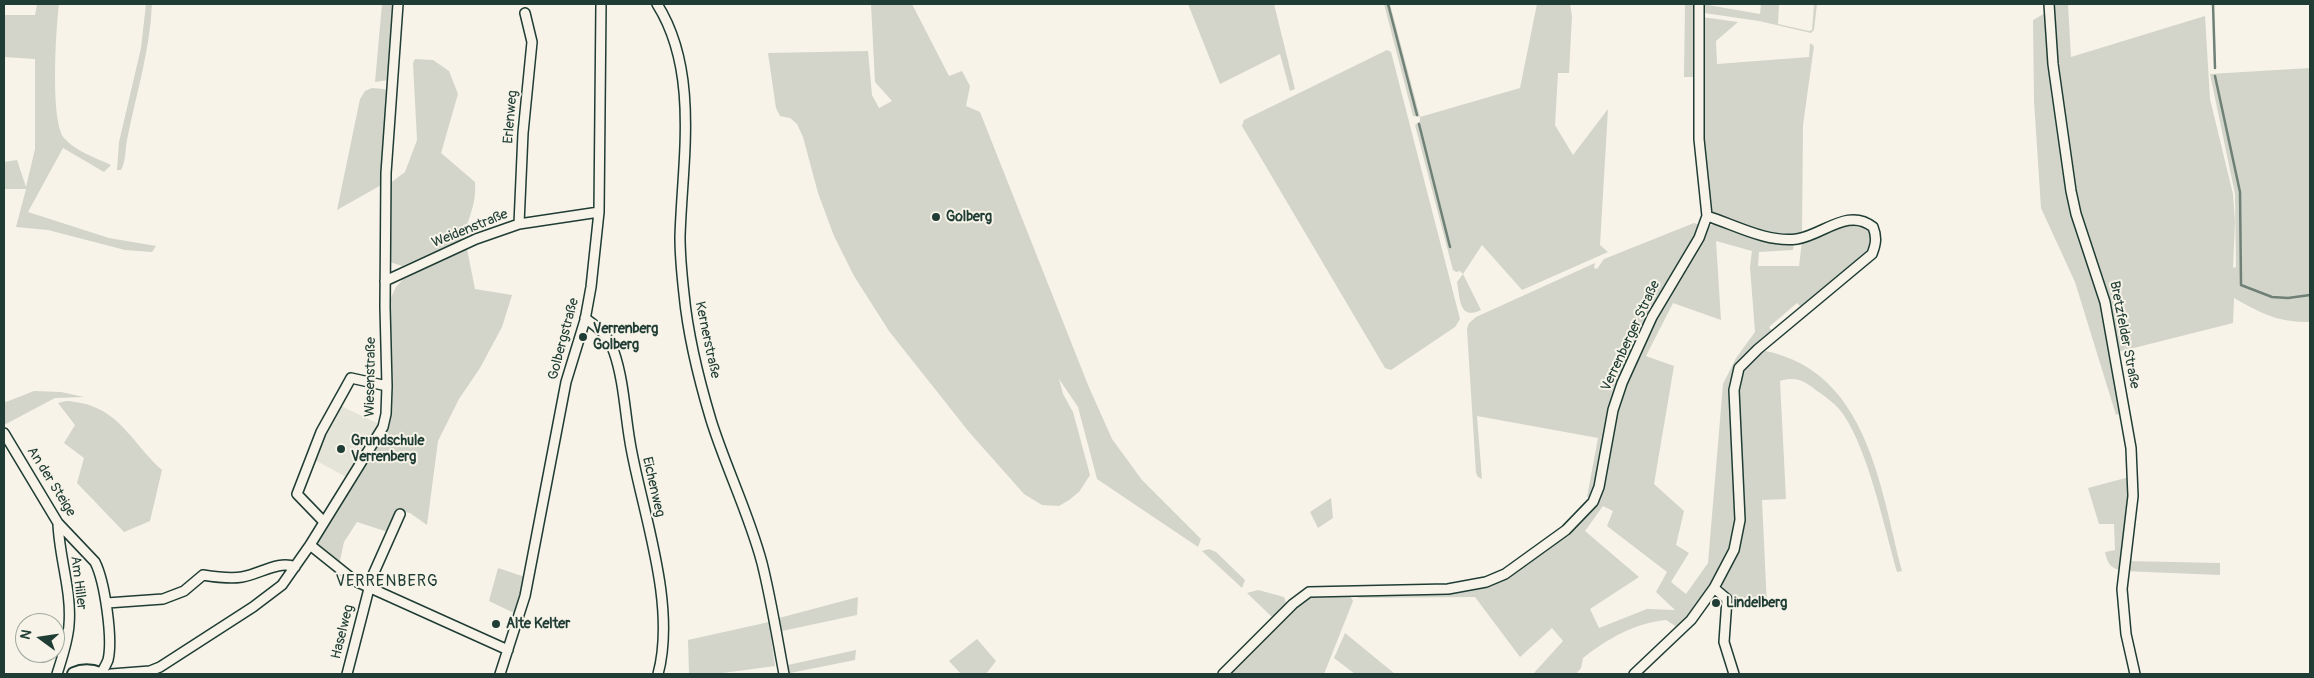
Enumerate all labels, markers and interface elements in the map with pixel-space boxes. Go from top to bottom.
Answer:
street label: Erlenweg [500,90,522,144]
street label: Weidenstraße [430,206,510,252]
place label: Golberg [946,209,992,225]
marker: Golberg [930,211,942,223]
street label: Verrenberger Straße [1598,278,1664,394]
street label: Bretzfelder Straße [2105,280,2143,390]
street label: Golbergstraße [545,296,583,382]
street label: Kernerstraße [691,300,723,380]
place label: Verrenberg Golberg [593,321,658,354]
marker: Verrenberg Golberg [577,331,589,343]
street label: Wiesenstraße [362,337,380,417]
place label: Grundschule Verrenberg [351,433,424,466]
marker: Grundschule Verrenberg [335,443,347,455]
street label: An der Steige [23,444,79,520]
street label: Eichenweg [638,455,668,519]
street label: Am Hiller [66,555,90,611]
district label: VERRENBERG [334,572,440,592]
place label: Lindelberg [1726,595,1787,611]
marker: Lindelberg [1710,597,1722,609]
street label: Haselweg [328,603,358,661]
north arrow [15,613,65,663]
place label: Alte Kelter [506,616,570,632]
marker: Alte Kelter [490,618,502,630]
text: N [17,628,35,641]

